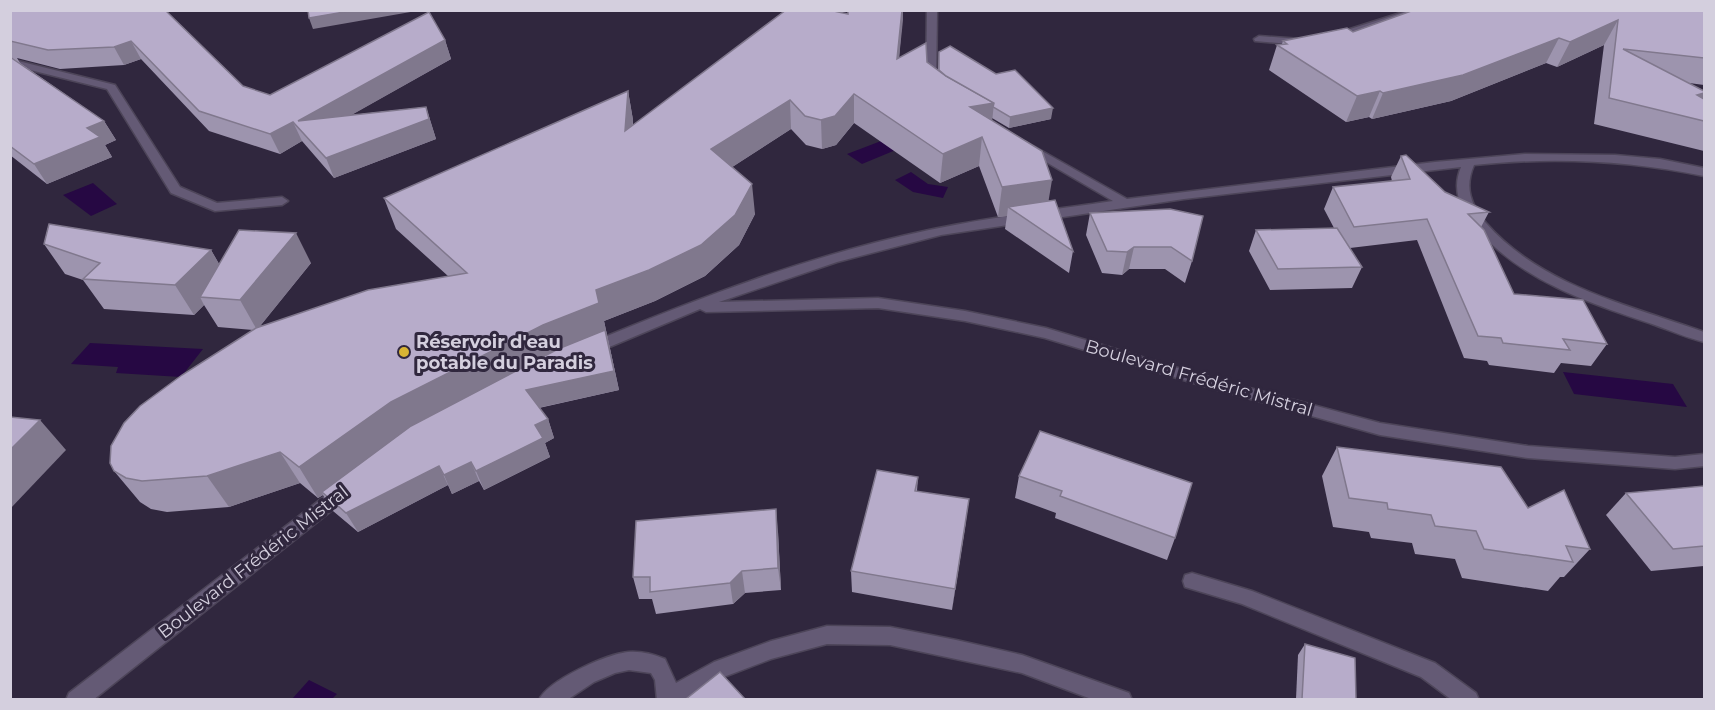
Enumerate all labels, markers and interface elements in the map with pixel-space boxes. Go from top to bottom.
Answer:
place label: Réservoir d'eau potable du Paradis [416,331,593,374]
street label: Boulevard Frédéric Mistral [1083,335,1315,421]
marker: Réservoir d'eau potable du Paradis [397,345,411,359]
street label: Boulevard Frédéric Mistral [153,481,353,643]

